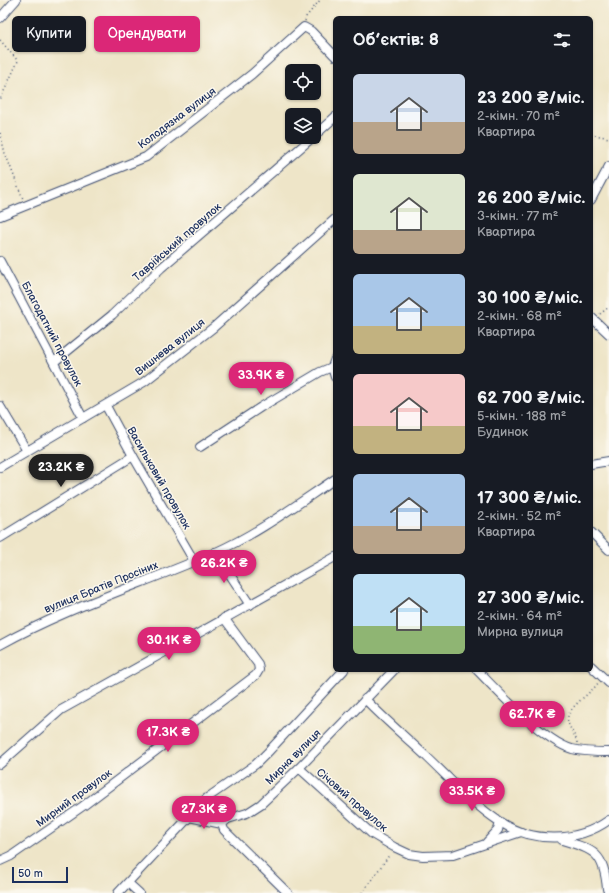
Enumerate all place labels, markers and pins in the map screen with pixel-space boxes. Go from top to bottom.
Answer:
pin: 33.9K ₴ [224,362,298,396]
pin: 23.2K ₴ [24,454,98,488]
pin: 26.2K ₴ [187,550,261,584]
pin: 30.1K ₴ [132,627,206,661]
pin: 62.7K ₴ [495,701,569,735]
pin: 17.3K ₴ [131,719,205,753]
pin: 33.5K ₴ [435,778,509,812]
pin: 27.3K ₴ [167,796,241,830]

